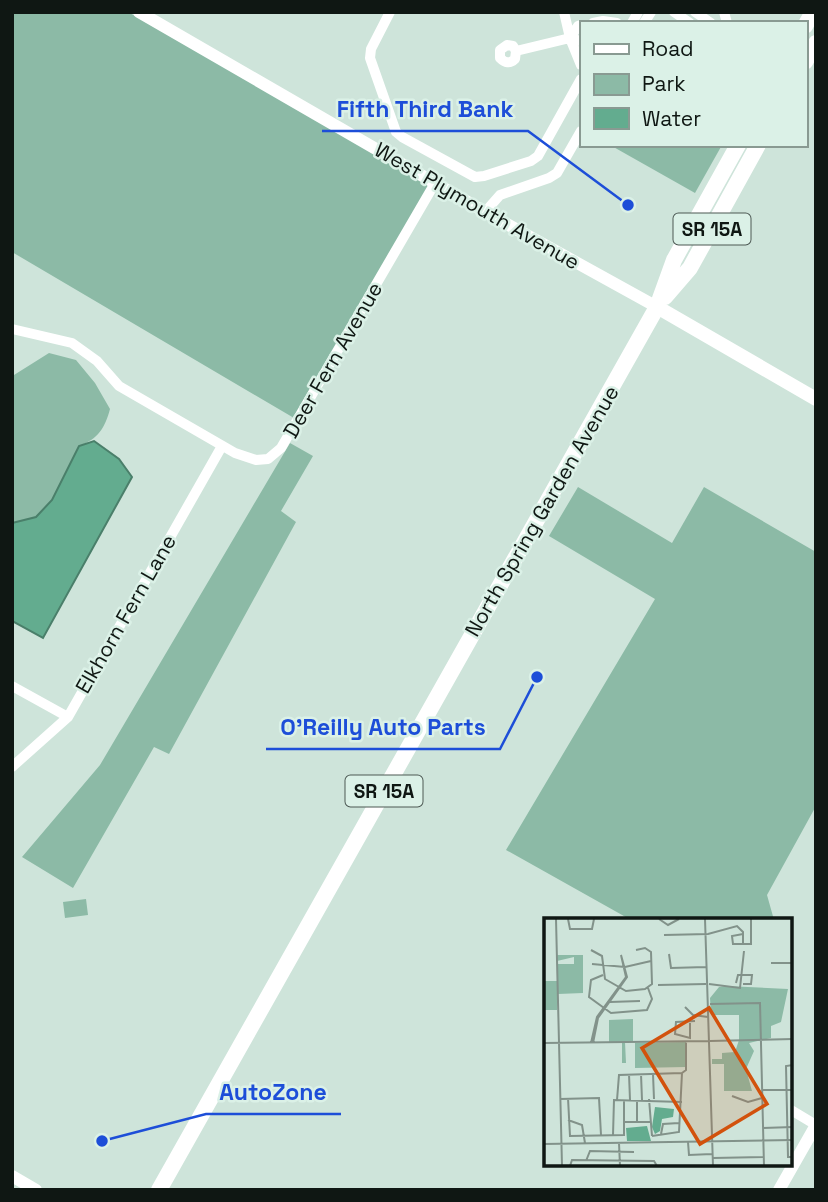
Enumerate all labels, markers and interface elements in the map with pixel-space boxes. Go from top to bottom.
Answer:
legend [580,21,807,147]
text: Road [642,35,694,62]
text: Park [642,70,686,97]
callout: Fifth Third Bank [322,87,528,131]
text: Fifth Third Bank [337,94,513,124]
text: Water [642,105,701,132]
street label: West Plymouth Avenue [370,136,585,275]
road number: SR 15A [674,214,750,244]
street label: Deer Fern Avenue [277,277,388,443]
street label: North Spring Garden Avenue [458,380,625,641]
street label: Elkhorn Fern Lane [69,529,182,698]
callout: O'Reilly Auto Parts [266,705,500,749]
text: O'Reilly Auto Parts [280,712,486,742]
road number: SR 15A [346,776,422,806]
inset map [544,918,793,1167]
callout: AutoZone [206,1070,341,1114]
text: AutoZone [219,1077,327,1107]

